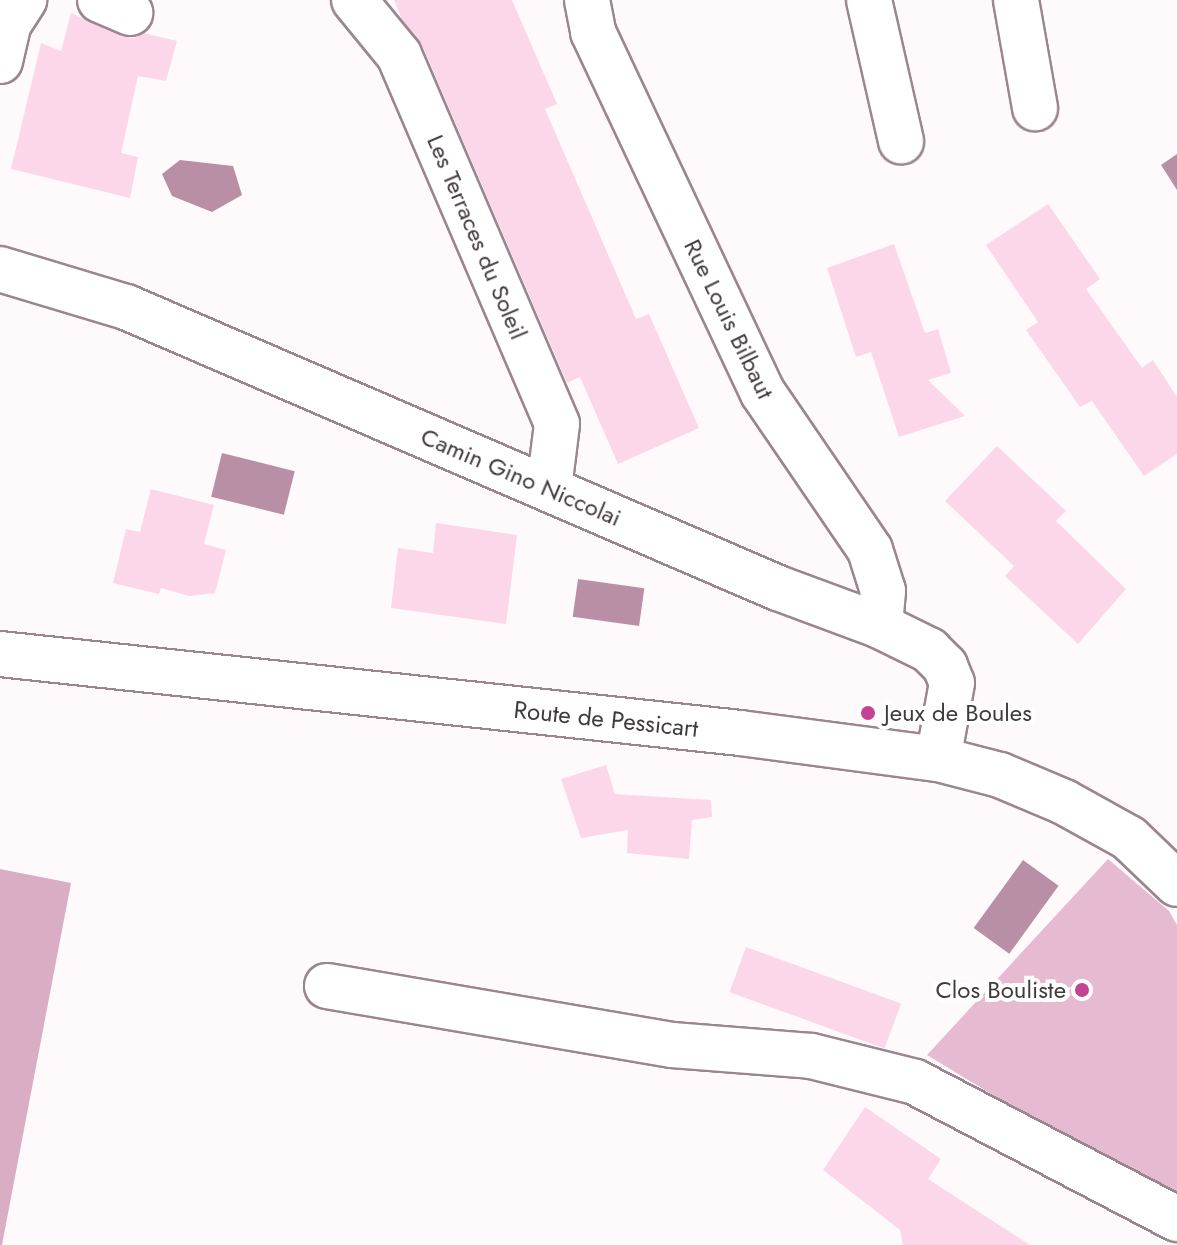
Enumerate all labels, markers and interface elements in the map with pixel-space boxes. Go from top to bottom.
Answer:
street label: Les Terraces du Soleil [421,130,533,344]
street label: Rue Louis Bilbaut [678,235,780,403]
street label: Camin Gino Niccolai [417,422,625,532]
street label: Route de Pessicart [512,695,700,743]
place label: Jeux de Boules [884,699,1032,727]
marker: Jeux de Boules [859,704,877,722]
place label: Clos Bouliste [935,976,1066,1004]
marker: Clos Bouliste [1073,981,1091,999]

